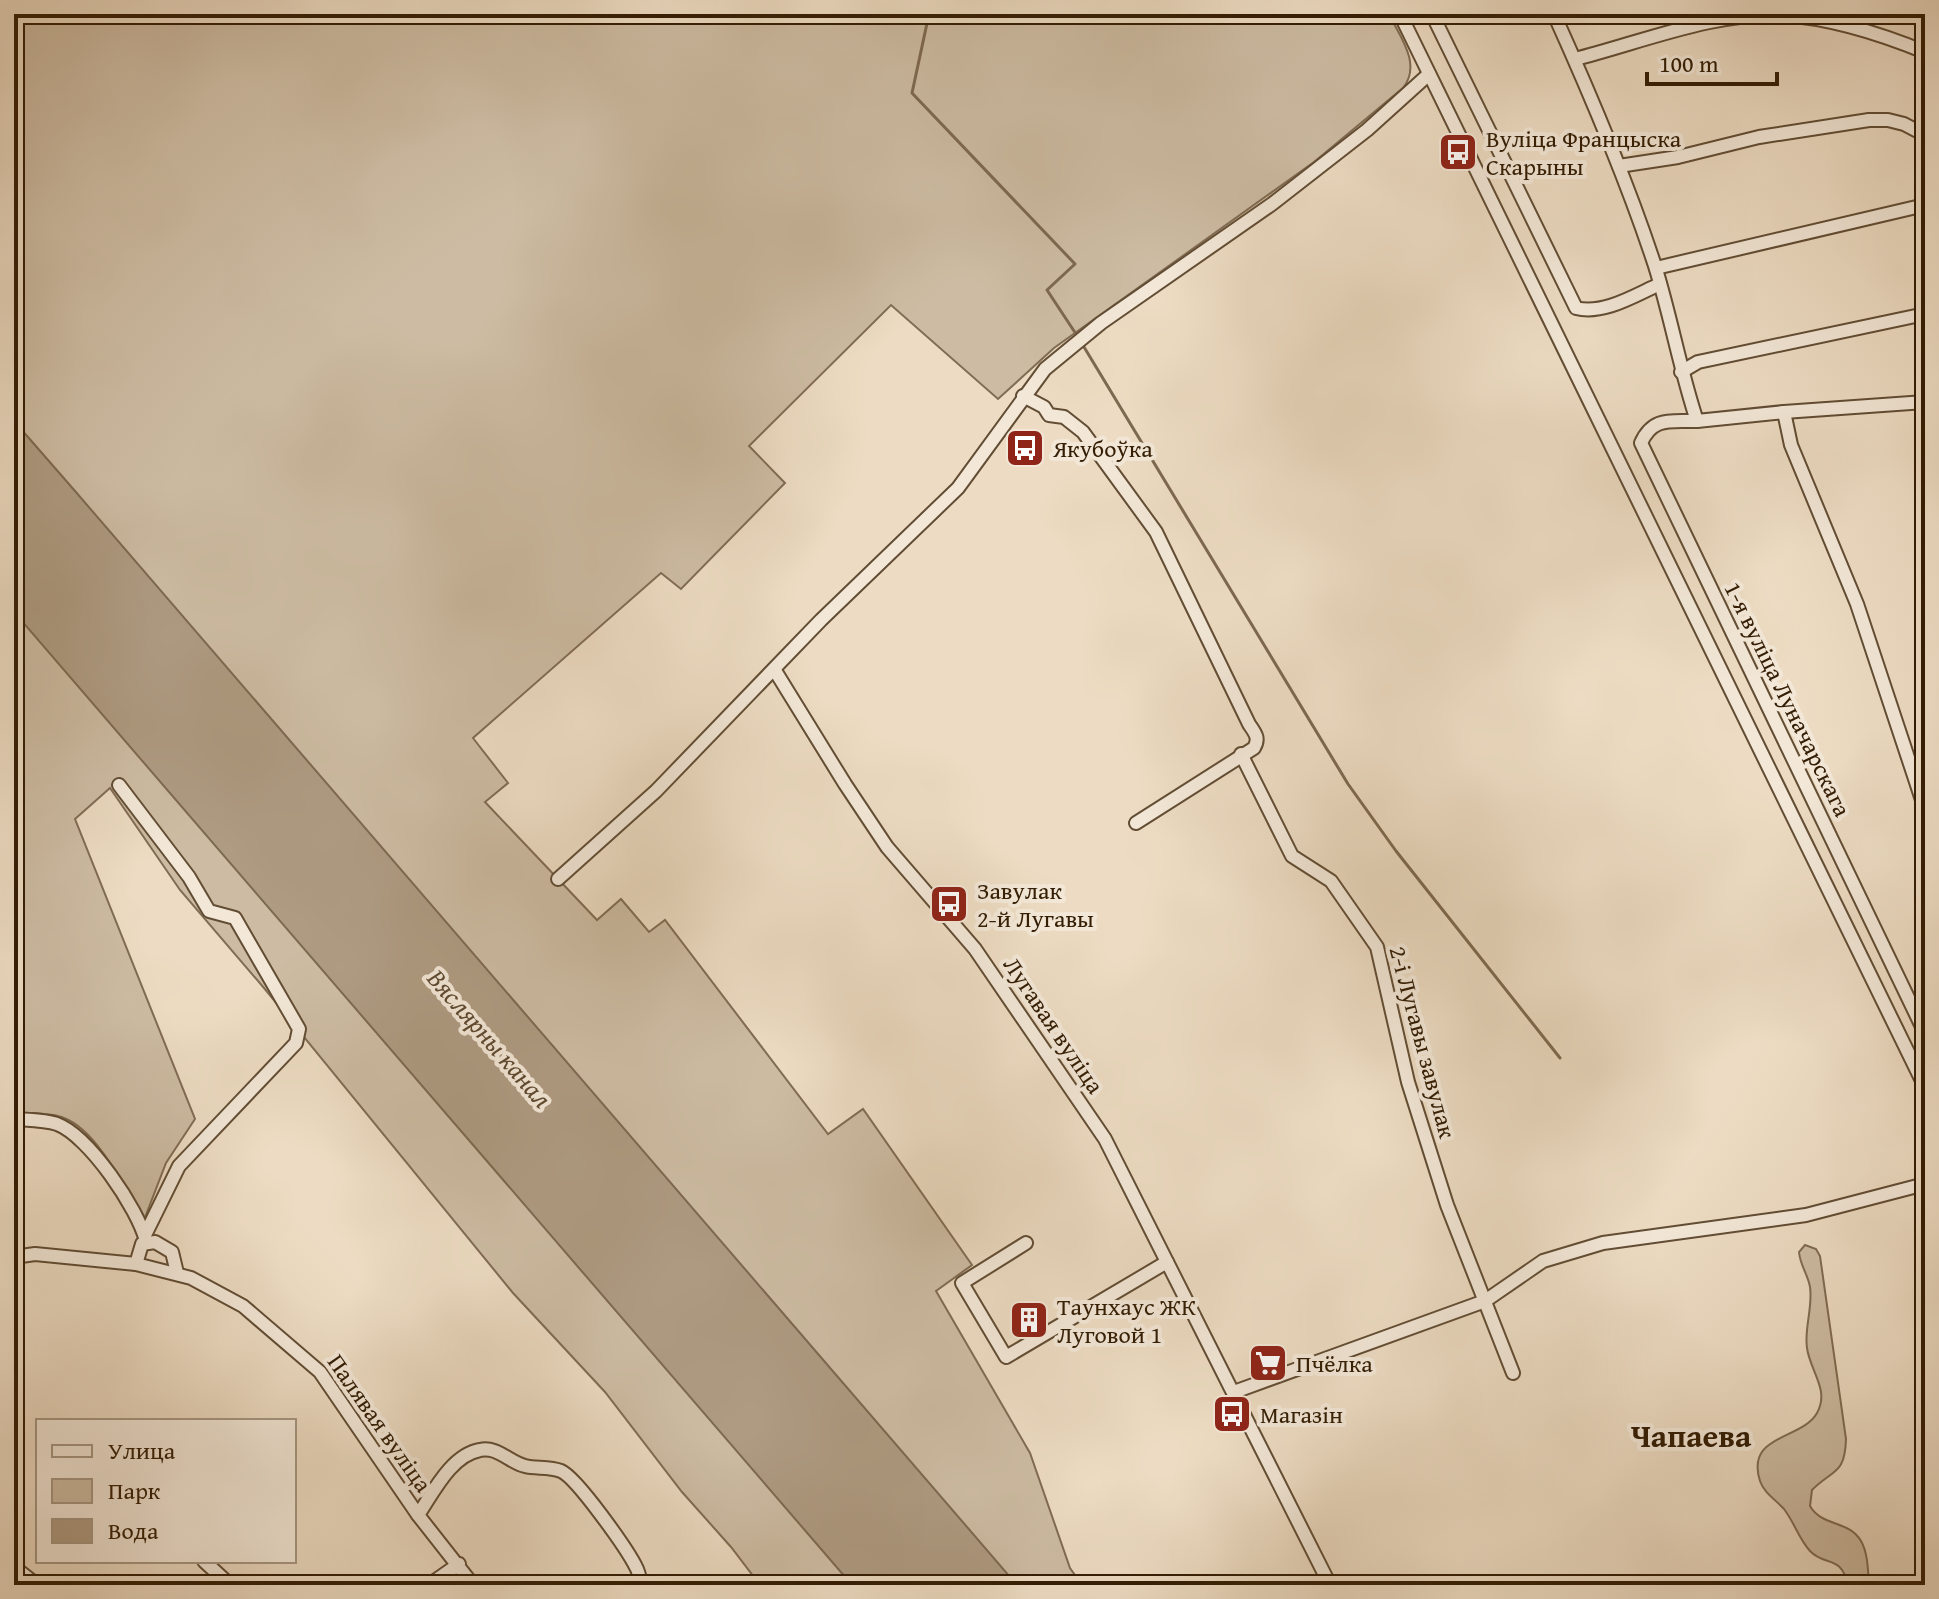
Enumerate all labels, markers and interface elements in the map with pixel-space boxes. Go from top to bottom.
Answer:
scale bar [1647,36,1777,86]
text: 100 m [1659,46,1719,81]
place label: Вуліца Францыска Скарыны [1486,121,1682,184]
bus stop icon: Вуліца Францыска Скарыны [1437,131,1479,173]
bus stop icon: Якубоўка [1004,427,1046,469]
place label: Якубоўка [1052,431,1153,466]
street label: 1-я вуліца Луначарскага [1716,576,1860,823]
place label: Завулак 2-й Лугавы [977,873,1094,936]
bus stop icon: Завулак 2-й Лугавы [928,883,970,925]
street label: 2-і Лугавы завулак [1381,942,1466,1142]
street label: Лугавая вуліца [995,949,1113,1101]
water label: Вяслярны канал [418,959,562,1117]
place label: Таунхаус ЖК Луговой 1 [1057,1289,1196,1352]
building icon: Таунхаус ЖК Луговой 1 [1008,1299,1050,1341]
supermarket icon: Пчёлка [1247,1342,1289,1384]
place label: Пчёлка [1296,1346,1373,1381]
street label: Палявая вуліца [319,1347,441,1500]
bus stop icon: Магазін [1211,1393,1253,1435]
place label: Магазін [1260,1397,1343,1432]
district label: Чапаева [1630,1412,1752,1459]
legend [36,1419,296,1563]
text: Улица [108,1433,176,1468]
text: Парк [108,1473,161,1508]
text: Вода [108,1513,159,1548]

